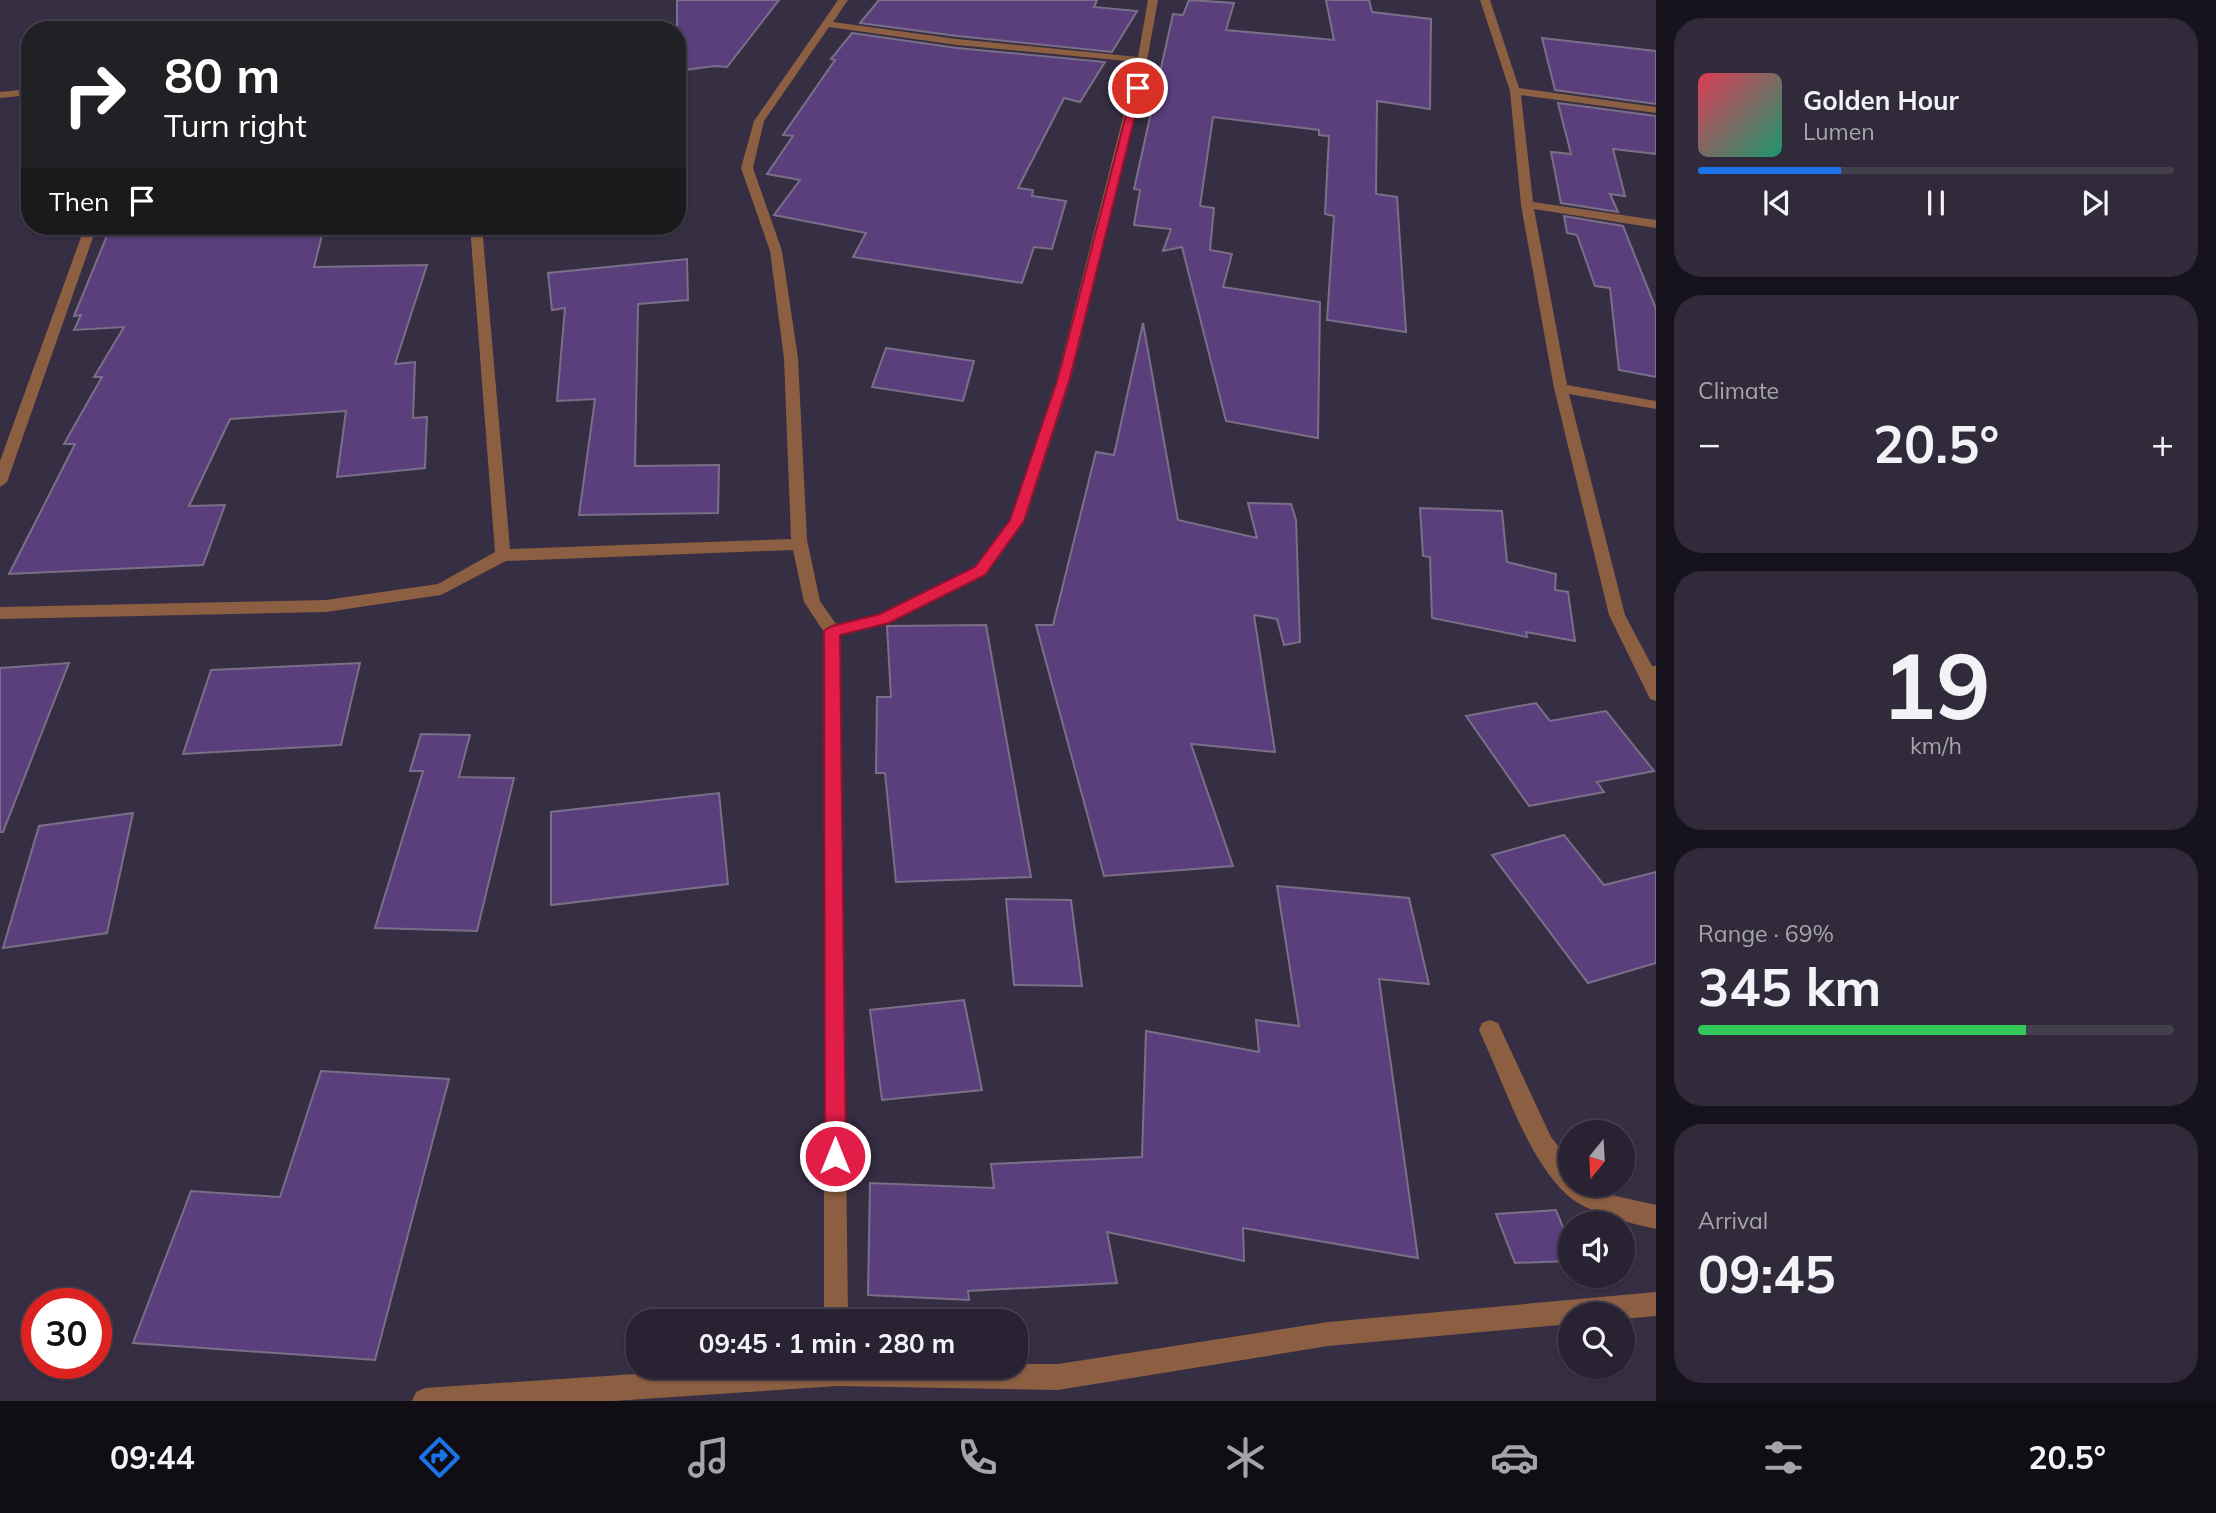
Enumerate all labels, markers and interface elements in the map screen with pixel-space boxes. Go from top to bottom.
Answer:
text: 80 m [164,44,280,105]
icon: right [49,49,140,140]
pin [1108,58,1168,118]
icon: arrive [1119,69,1157,107]
text: Golden Hour [1803,84,1959,117]
text: Turn right [164,105,307,145]
text: Lumen [1803,117,1875,146]
icon: arrive [123,182,161,220]
icon: previous [1758,184,1796,222]
icon: pause [1917,184,1955,222]
icon: next [2076,184,2114,222]
text: Then [49,185,109,218]
text: Climate [1698,376,1779,405]
text: 20.5° [1873,411,1999,476]
text: − [1698,419,1721,467]
text: + [2151,419,2174,467]
text: 19 [1881,628,1991,742]
text: km/h [1910,731,1962,760]
text: Range · 69% [1698,919,1834,948]
text: 345 km [1698,954,1881,1019]
position arrow [798,1119,872,1193]
north arrow [1558,1120,1634,1197]
map controls [1558,1120,1635,1379]
text: Arrival [1698,1206,1768,1235]
button: sound [1558,1211,1635,1288]
text: 09:45 [1698,1241,1836,1306]
speed limit sign: 30 [21,1288,112,1379]
button: search [1558,1302,1635,1379]
text: 09:45 · 1 min · 280 m [699,1327,955,1360]
icon: directions [415,1433,464,1482]
icon: music [684,1433,733,1482]
icon: phone [953,1433,1002,1482]
icon: climate [1221,1433,1270,1482]
icon: car [1490,1433,1539,1482]
icon: filters [1759,1433,1808,1482]
text: 09:44 [110,1437,195,1477]
text: 20.5° [2028,1437,2106,1477]

